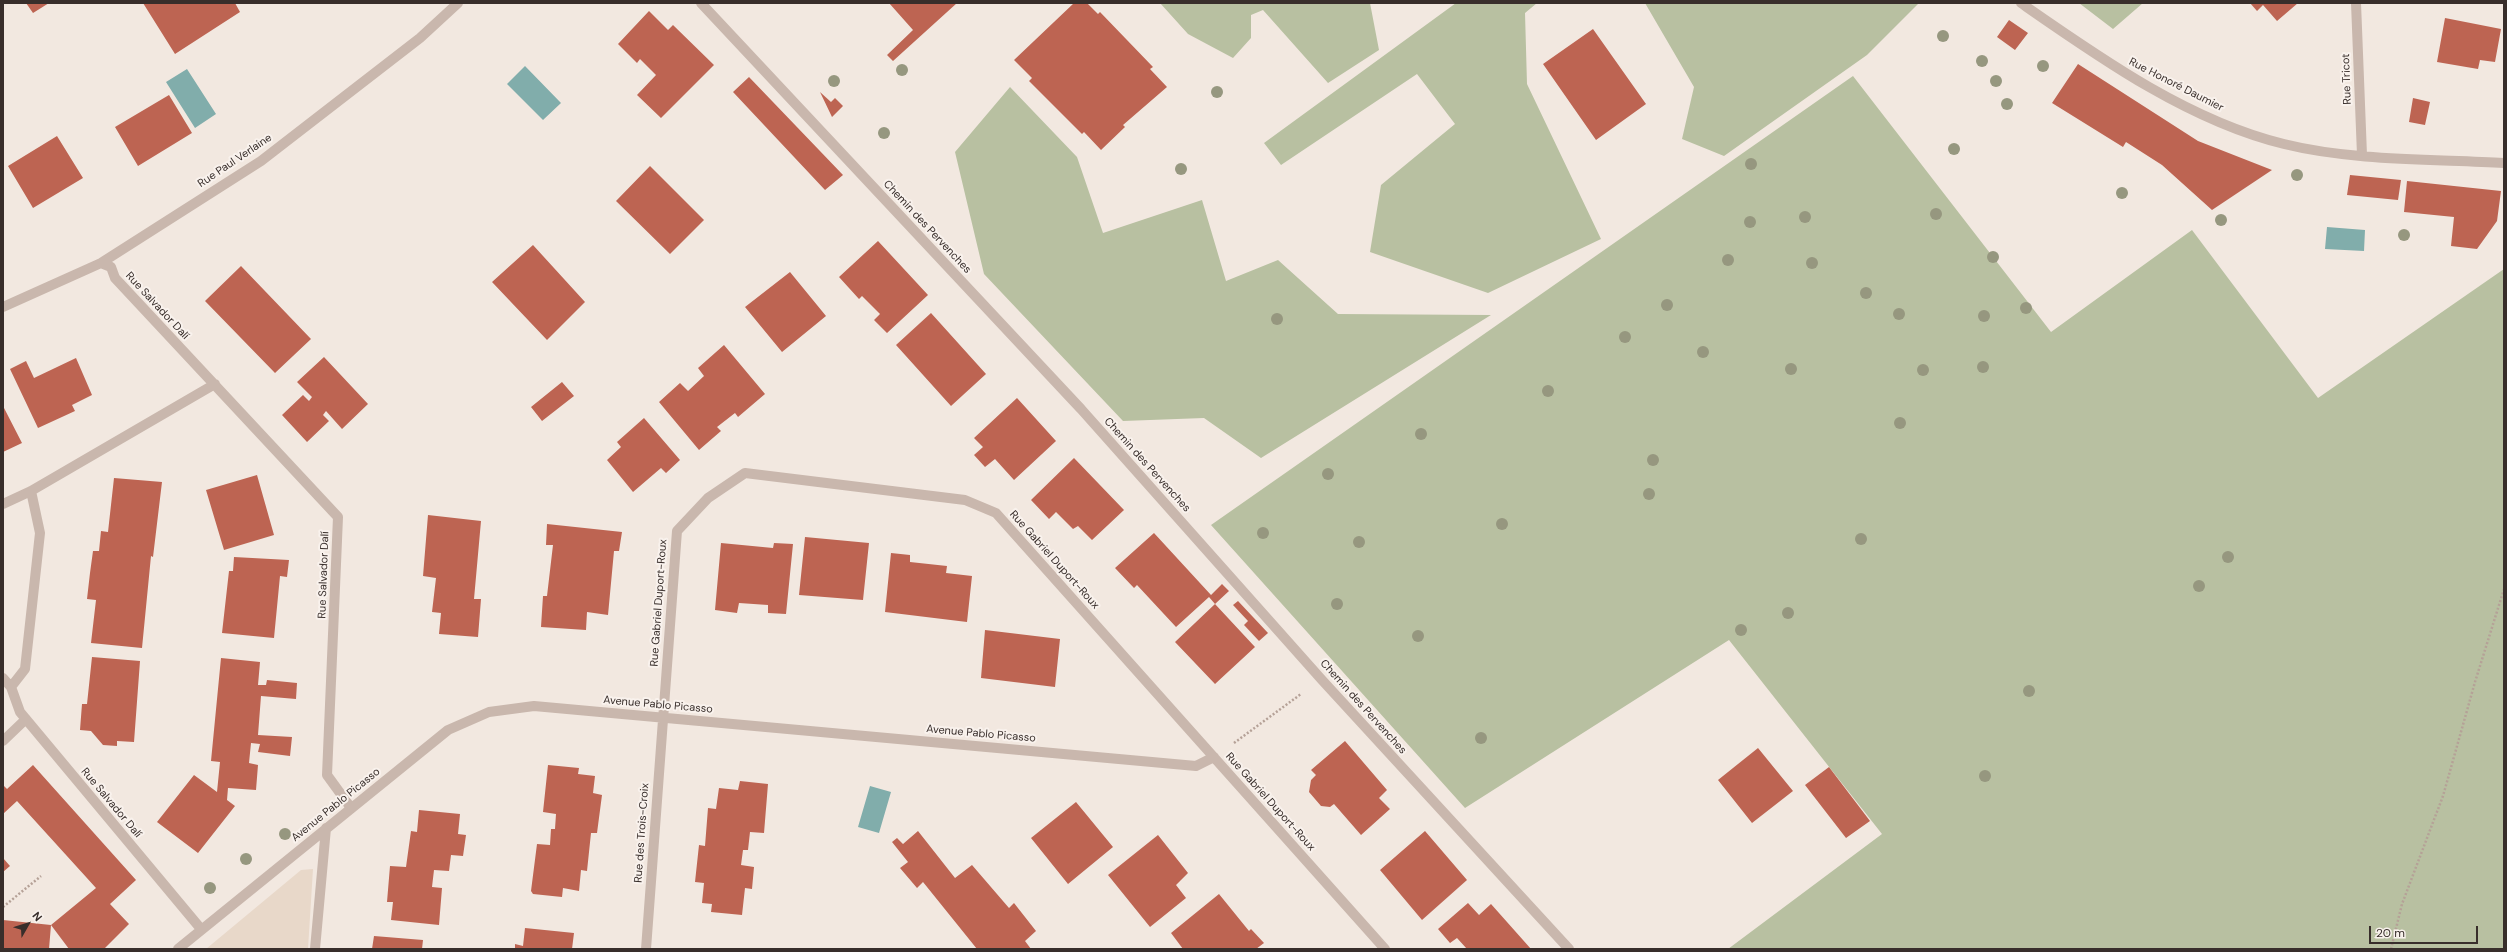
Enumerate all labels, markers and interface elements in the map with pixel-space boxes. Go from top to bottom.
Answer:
street label: Rue Tricot [2340,53,2354,105]
street label: Rue Honoré Daumier [2126,55,2226,115]
street label: Rue Paul Verlaine [195,131,275,191]
street label: Chemin des Pervenches [880,178,974,276]
street label: Rue Salvador Dalí [122,270,192,342]
street label: Chemin des Pervenches [1101,415,1193,515]
street label: Rue Gabriel Duport-Roux [1006,508,1102,612]
street label: Rue Salvador Dalí [316,531,332,619]
street label: Rue Gabriel Duport-Roux [648,539,670,667]
street label: Chemin des Pervenches [1317,657,1409,757]
street label: Avenue Pablo Picasso [603,694,713,716]
street label: Avenue Pablo Picasso [926,723,1036,745]
street label: Rue Gabriel Duport-Roux [1222,750,1318,854]
street label: Rue Salvador Dalí [78,765,144,841]
street label: Avenue Pablo Picasso [289,765,383,845]
street label: Rue des Trois-Croix [632,783,652,883]
north arrow [8,904,48,944]
text: N [29,909,45,924]
scale bar [2371,918,2480,944]
text: 20 m [2376,925,2405,941]

